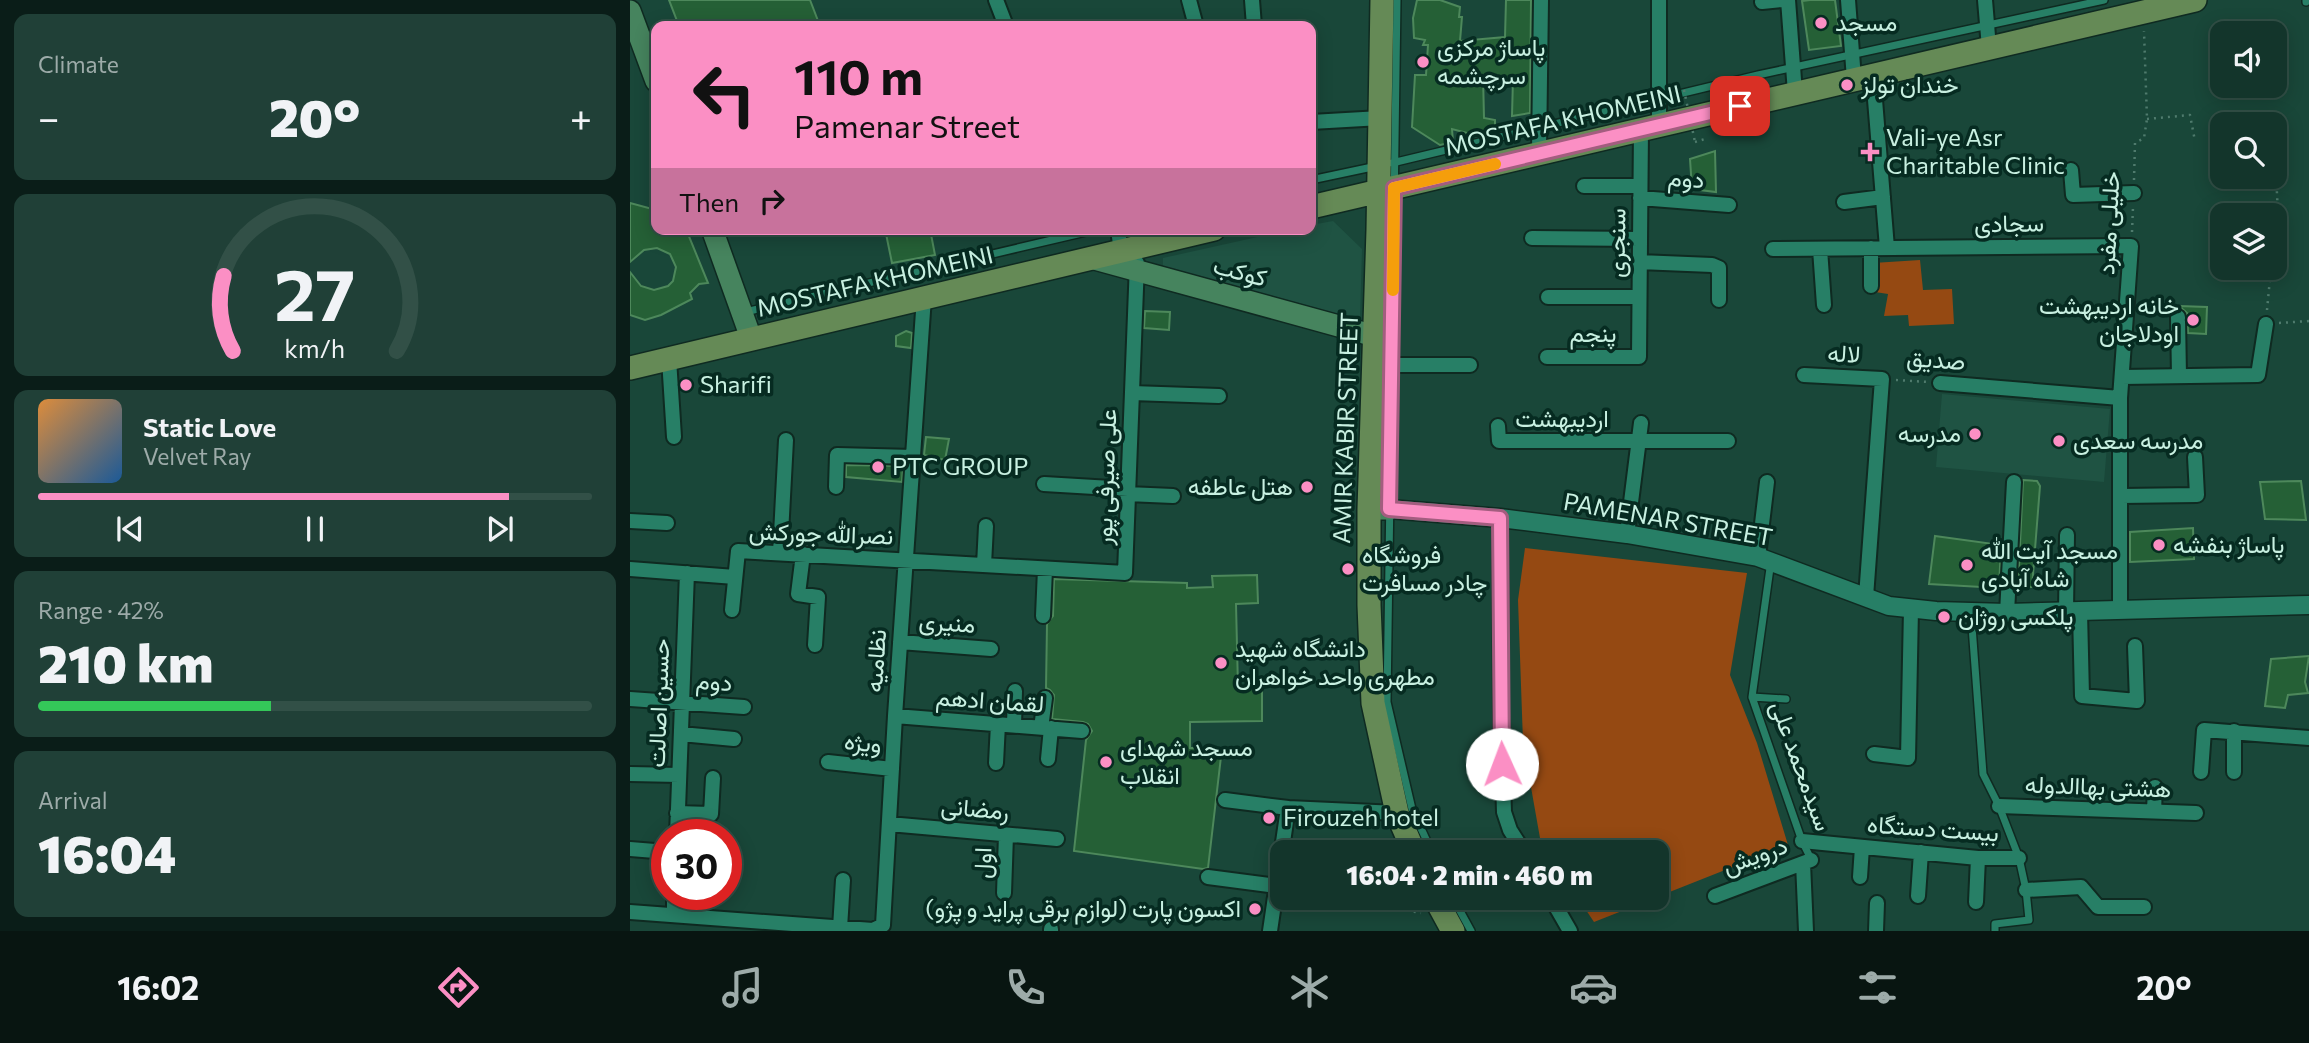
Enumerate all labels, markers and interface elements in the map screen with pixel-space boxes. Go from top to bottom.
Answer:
place label: مسجد [1835,7,1897,37]
marker: مسجد [1813,15,1829,31]
map controls [2210,21,2287,280]
button: sound [2210,21,2287,98]
place label: پاساژ مرکزی سرچشمه [1437,32,1545,92]
text: 110 m [794,45,923,105]
icon: left [679,49,770,140]
text: Climate [38,50,119,78]
marker: پاساژ مرکزی سرچشمه [1415,54,1431,70]
place label: خندان تولز [1860,69,1959,100]
pin [1710,76,1770,136]
marker: خندان تولز [1839,77,1855,93]
street label: MOSTAFA KHOMEINI [1442,78,1684,161]
text: 20° [269,84,360,148]
icon: arrive [1721,87,1759,125]
text: − [38,93,60,140]
text: + [570,93,592,140]
text: Pamenar Street [794,105,1020,145]
button: search [2210,112,2287,189]
place label: Vali-ye Asr Charitable Clinic [1886,122,2065,179]
marker: Vali-ye Asr Charitable Clinic [1860,142,1880,162]
street label: دوم [1667,162,1705,196]
street label: خلیلی مفرد [2090,170,2127,276]
icon: right [753,182,791,220]
text: Then [679,186,739,217]
button: layers [2210,203,2287,280]
street label: سجادی [1974,207,2044,239]
street label: سنجری [1600,208,1633,278]
street label: MOSTAFA KHOMEINI [754,239,996,322]
text: 27 [275,248,355,337]
street label: کوکب [1210,250,1270,294]
place label: خانه اردیبهشت اودلاجان [2039,290,2179,349]
street label: AMIR KABIR STREET [1326,312,1363,544]
marker: خانه اردیبهشت اودلاجان [2185,312,2201,328]
street label: پنجم [1569,318,1617,350]
text: km/h [285,333,345,363]
street label: لاله [1827,337,1861,368]
street label: صدیق [1906,342,1966,376]
place label: Sharifi [700,369,772,398]
marker: Sharifi [678,377,694,393]
street label: اردیبهشت [1515,403,1609,434]
street label: علی صیرفی پور [1088,408,1124,547]
text: Static Love [143,411,276,442]
place label: مدرسه [1898,418,1961,449]
place label: مدرسه سعدی [2073,425,2203,456]
marker: مدرسه [1967,426,1983,442]
marker: مدرسه سعدی [2051,433,2067,449]
text: Velvet Ray [143,442,251,470]
place label: PTC GROUP [892,451,1028,480]
marker: PTC GROUP [870,459,886,475]
place label: هتل عاطفه [1188,471,1293,501]
marker: هتل عاطفه [1299,479,1315,495]
street label: PAMENAR STREET [1561,486,1775,551]
icon: previous [111,510,149,548]
icon: pause [296,510,334,548]
icon: next [481,510,519,548]
street label: نصرالله جورکش [748,515,894,552]
place label: پاساژ بنفشه [2173,529,2285,561]
place label: مسجد آیت الله شاه آبادی [1981,535,2118,593]
marker: پاساژ بنفشه [2151,537,2167,553]
place label: فروشگاه چادر مسافرت [1362,539,1487,599]
marker: مسجد آیت الله شاه آبادی [1959,557,1975,573]
marker: فروشگاه چادر مسافرت [1340,561,1356,577]
text: Range · 42% [38,596,164,624]
place label: پلکسی روژان [1958,601,2073,633]
street label: منیری [918,605,976,640]
marker: پلکسی روژان [1936,609,1952,625]
street label: نظامیه [858,628,892,694]
text: 210 km [38,630,213,694]
place label: دانشگاه شهید مطهری واحد خواهران [1235,633,1435,692]
street label: حسین اصالت [641,638,675,768]
marker: دانشگاه شهید مطهری واحد خواهران [1213,655,1229,671]
street label: دوم [695,665,733,699]
street label: لقمان ادهم [935,681,1045,721]
street label: سیدمحمد علی [1765,696,1839,835]
street label: ویژه [843,725,883,760]
position arrow [1465,727,1539,801]
place label: مسجد شهدای انقلاب [1120,732,1253,790]
marker: مسجد شهدای انقلاب [1098,754,1114,770]
street label: هشتی بهاالدوله [2024,768,2172,805]
text: Arrival [38,786,108,814]
street label: رمضانی [940,790,1011,827]
place label: Firouzeh hotel [1283,802,1439,831]
street label: بیست دستگاه [1866,808,2000,848]
marker: Firouzeh hotel [1261,810,1277,826]
speed limit sign: 30 [651,819,742,910]
text: 16:04 [38,820,176,884]
street label: درویش [1718,829,1792,882]
street label: اول [966,847,999,879]
text: 16:04 · 2 min · 460 m [1346,859,1593,890]
place label: اکسون پارت (لوازم برقی پراید و پژو) [925,893,1241,925]
marker: اکسون پارت (لوازم برقی پراید و پژو) [1247,901,1263,917]
icon: directions [434,963,483,1012]
icon: music [718,963,767,1012]
icon: phone [1001,963,1050,1012]
icon: climate [1285,963,1334,1012]
icon: car [1569,963,1618,1012]
icon: filters [1853,963,1902,1012]
text: 16:02 [117,967,199,1007]
text: 20° [2136,967,2192,1007]

